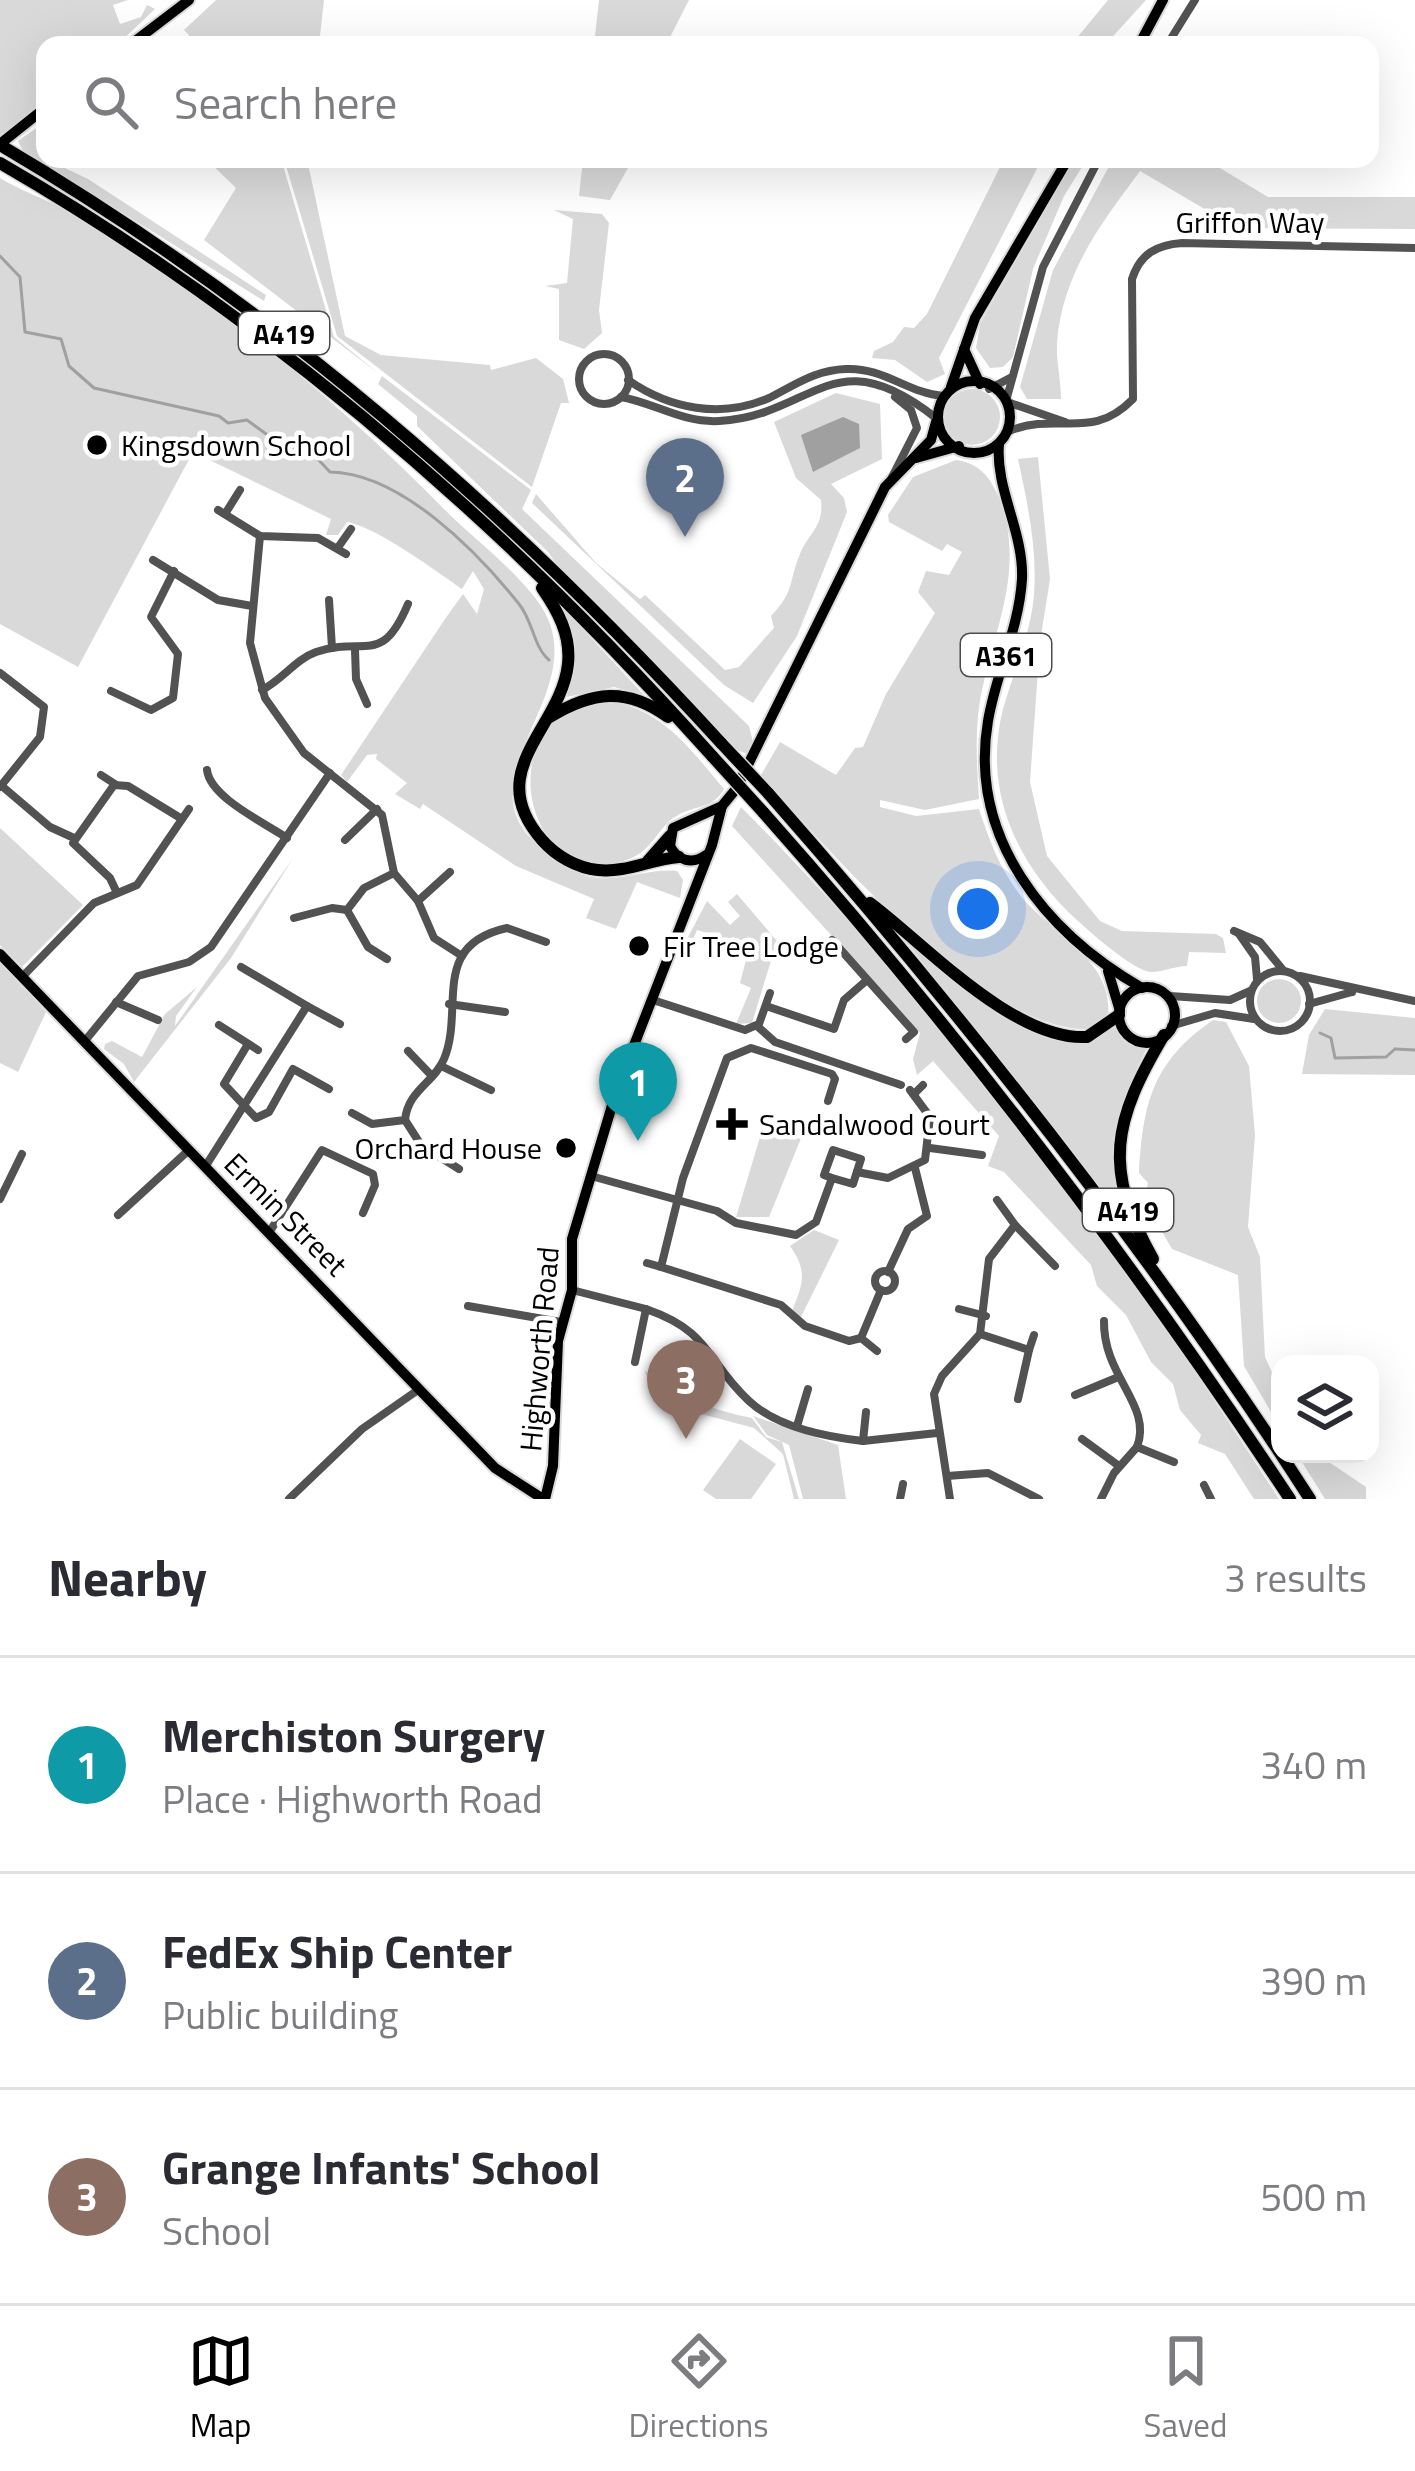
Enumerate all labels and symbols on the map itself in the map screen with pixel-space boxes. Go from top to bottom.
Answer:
street label: Griffon Way [1175,199,1325,245]
road number: A419 [239,312,329,354]
place label: Kingsdown School [121,422,351,468]
marker: Kingsdown School [84,432,110,458]
pin: 2 [646,438,724,537]
road number: A361 [961,634,1051,676]
your location [948,879,1008,939]
place label: Fir Tree Lodge [663,923,839,969]
marker: Fir Tree Lodge [626,933,652,959]
pin: 1 [599,1042,677,1141]
place label: Sandalwood Court [759,1101,990,1147]
marker: Sandalwood Court [716,1108,748,1140]
place label: Orchard House [354,1125,542,1171]
marker: Orchard House [553,1135,579,1161]
street label: Ermin Street [214,1142,359,1287]
road number: A419 [1083,1189,1173,1231]
street label: Highworth Road [507,1245,571,1453]
pin: 3 [647,1340,725,1439]

